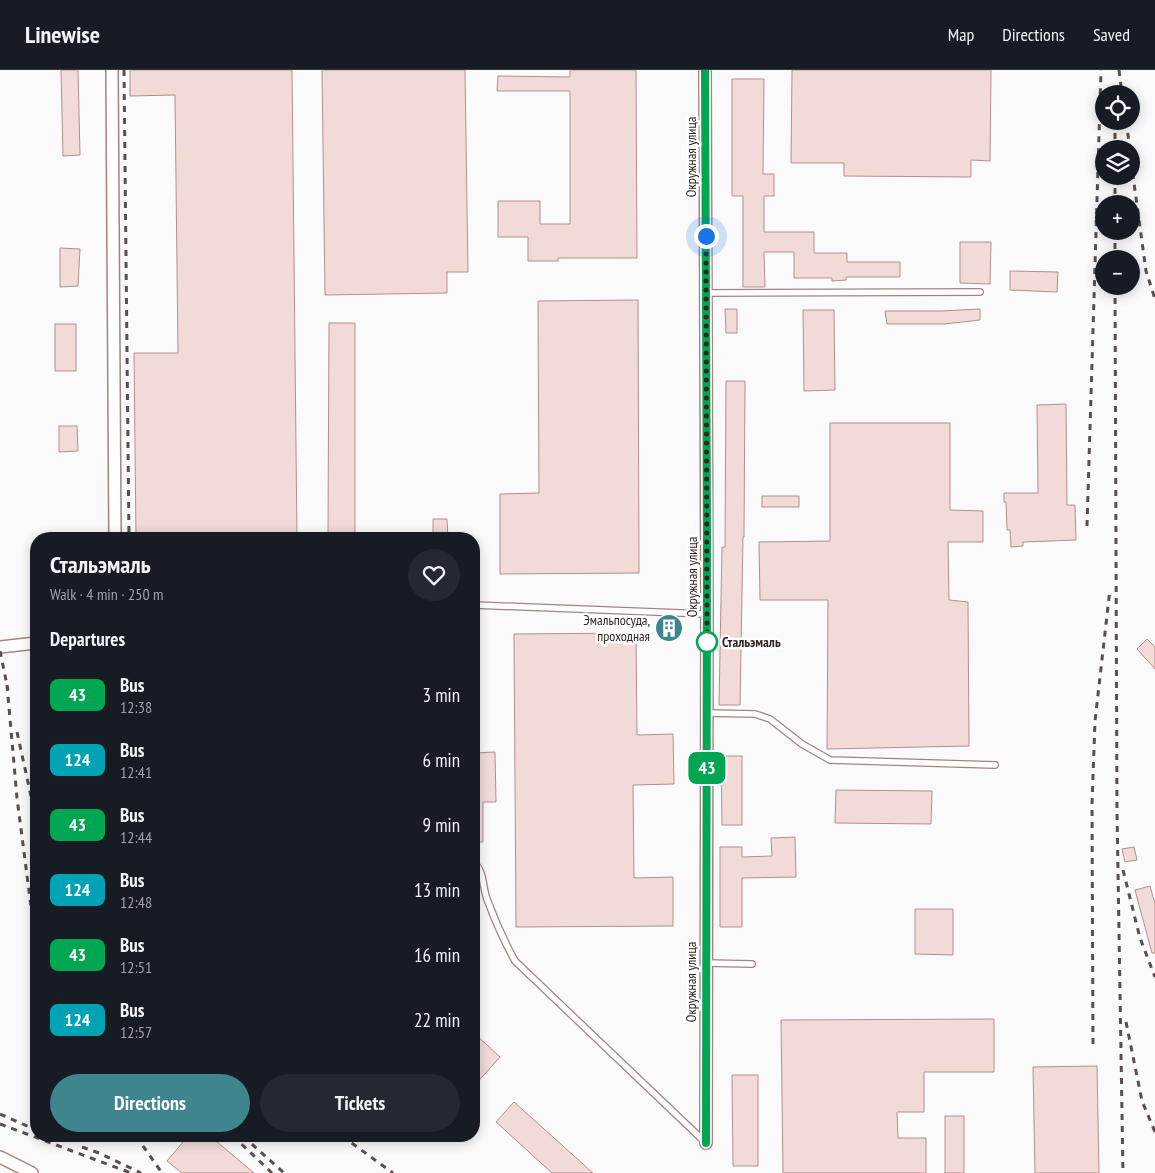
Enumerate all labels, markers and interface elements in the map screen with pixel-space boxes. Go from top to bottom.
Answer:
text: Linewise [25,19,100,50]
text: Map [948,23,974,46]
text: Directions [1002,23,1065,46]
text: Saved [1093,23,1130,46]
map controls [1095,85,1140,295]
button: locate [1095,85,1140,130]
street label: Окружная улица [682,117,700,197]
button: layers [1095,140,1140,185]
button: + [1095,195,1140,240]
your location [694,224,719,249]
button: − [1095,250,1140,295]
street label: Окружная улица [683,537,701,617]
text: Стальэмаль [50,549,151,580]
button: heart [408,549,460,601]
text: Walk · 4 min · 250 m [50,584,163,604]
place label: Эмальпосуда, проходная [583,611,650,645]
building icon: Эмальпосуда, проходная [654,613,684,643]
text: Departures [50,627,125,651]
marker: Стальэмаль [696,631,718,653]
place label: Стальэмаль [722,633,781,651]
text: Bus [120,673,144,697]
text: 43 [69,683,86,706]
text: 3 min [423,683,460,707]
text: 12:38 [120,697,152,717]
text: Bus [120,738,144,762]
text: 124 [65,748,90,771]
text: 6 min [423,748,460,772]
line badge: 43 [684,752,730,784]
text: 43 [698,756,716,779]
text: 12:41 [120,762,152,782]
text: Bus [120,803,144,827]
text: 43 [69,813,86,836]
text: 9 min [423,813,460,837]
text: 12:44 [120,827,152,847]
text: Bus [120,868,144,892]
text: 124 [65,878,90,901]
text: 13 min [414,878,460,902]
text: 12:48 [120,892,152,912]
text: Bus [120,933,144,957]
street label: Окружная улица [682,942,700,1022]
text: 43 [69,943,86,966]
text: 16 min [414,943,460,967]
text: 12:51 [120,957,152,977]
text: Bus [120,998,144,1022]
text: 124 [65,1008,90,1031]
text: 22 min [414,1008,460,1032]
text: 12:57 [120,1022,152,1042]
button: Directions [50,1074,250,1132]
button: Tickets [260,1074,460,1132]

